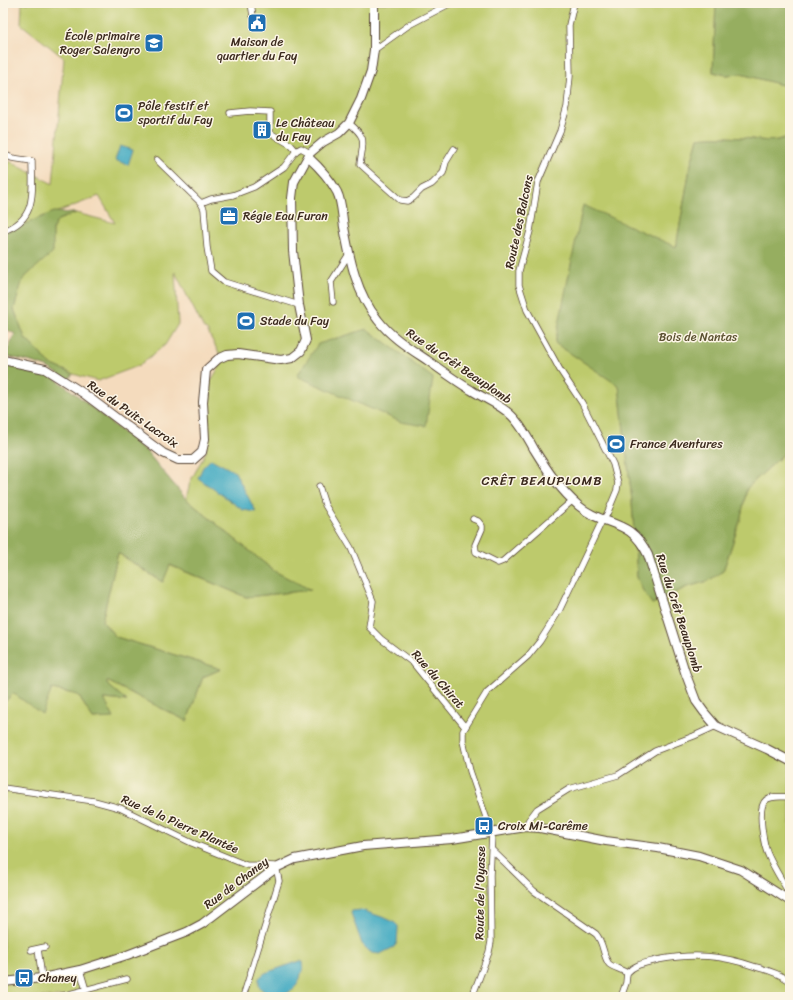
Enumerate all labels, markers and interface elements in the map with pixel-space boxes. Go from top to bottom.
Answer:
public building icon: Maison de quartier du Fay [246,12,268,34]
place label: École primaire Roger Salengro [60,25,140,61]
place label: Maison de quartier du Fay [217,31,298,67]
school or university icon: École primaire Roger Salengro [143,32,165,54]
place label: Pôle festif et sportif du Fay [137,95,213,131]
sports icon: Pôle festif et sportif du Fay [113,102,135,124]
place label: Le Château du Fay [276,112,335,148]
building icon: Le Château du Fay [251,119,273,141]
street label: Route des Balcons [498,173,540,271]
office icon: Régie Eau Furan [218,205,240,227]
place label: Régie Eau Furan [243,205,328,227]
sports icon: Stade du Fay [235,310,257,332]
place label: Stade du Fay [260,310,330,332]
street label: Rue du Crêt Beauplomb [402,322,517,410]
park label: Bois de Nantas [659,326,738,348]
street label: Rue du Puits Lacroix [83,374,184,454]
sports icon: France Aventures [605,433,627,455]
place label: France Aventures [630,433,723,455]
district label: CRÊT BEAUPLOMB [482,469,602,492]
street label: Rue du Crêt Beauplomb [649,551,709,675]
street label: Rue du Chirat [406,645,470,713]
street label: Rue de la Pierre Plantée [118,788,243,860]
bus stop icon: Croix Mi-Carême [473,815,495,837]
place label: Croix Mi-Carême [498,815,588,837]
street label: Route de l'Oyasse [468,846,492,940]
street label: Rue de Chaney [199,851,274,915]
bus stop icon: Chaney [13,967,35,989]
place label: Chaney [38,967,77,989]

